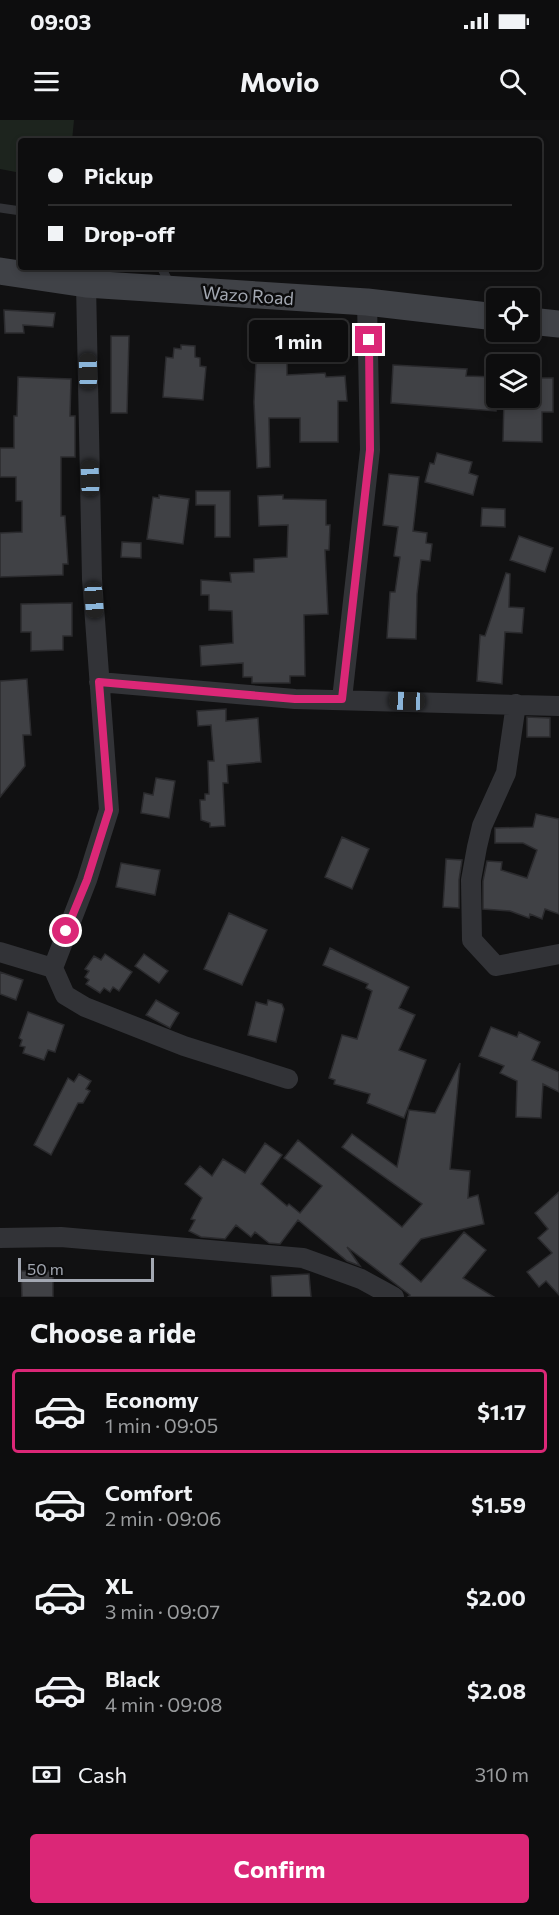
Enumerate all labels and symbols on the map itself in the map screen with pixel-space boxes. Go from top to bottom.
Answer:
street label: Wazo Road [201,281,295,309]
callout: 1 min [249,319,348,361]
route end [355,326,382,353]
car [79,353,97,389]
car [80,460,100,496]
car [84,581,104,619]
car [389,691,425,711]
route start [52,917,79,944]
scale bar [18,1255,154,1282]

